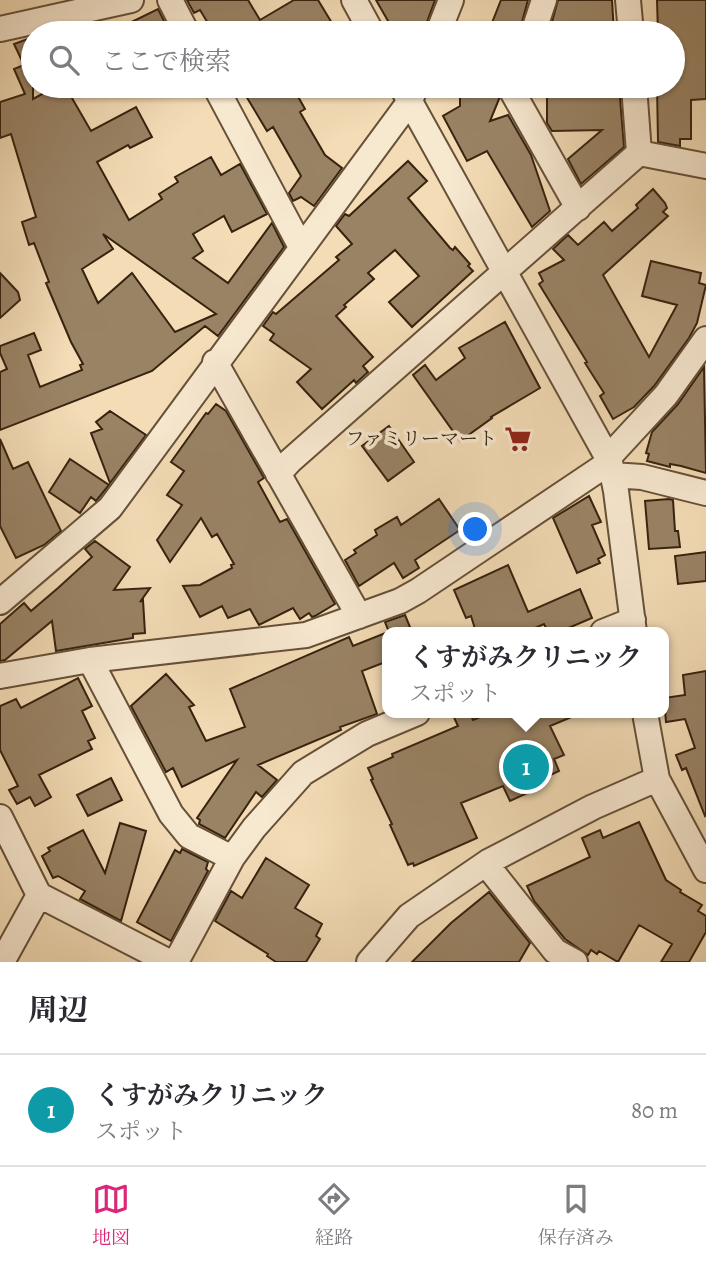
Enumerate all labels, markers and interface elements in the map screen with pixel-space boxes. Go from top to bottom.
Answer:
search box [21,21,685,98]
icon: search [45,41,83,79]
text: ここで検索 [101,44,231,79]
supermarket icon: ファミリーマート [503,424,533,454]
place label: ファミリーマート [345,426,497,452]
your location [458,512,492,546]
popup [382,627,669,718]
text: くすがみクリニック [409,640,642,675]
text: スポット [409,678,501,709]
pin: 1 [503,741,549,793]
text: 周辺 [28,990,88,1030]
text: くすがみクリニック [95,1078,327,1113]
text: 1 [47,1095,55,1126]
text: 80 m [631,1095,678,1126]
text: スポット [95,1116,187,1147]
tab: 地図 [92,1180,130,1251]
tab: 経路 [315,1180,353,1251]
tab: 保存済み [538,1180,614,1251]

